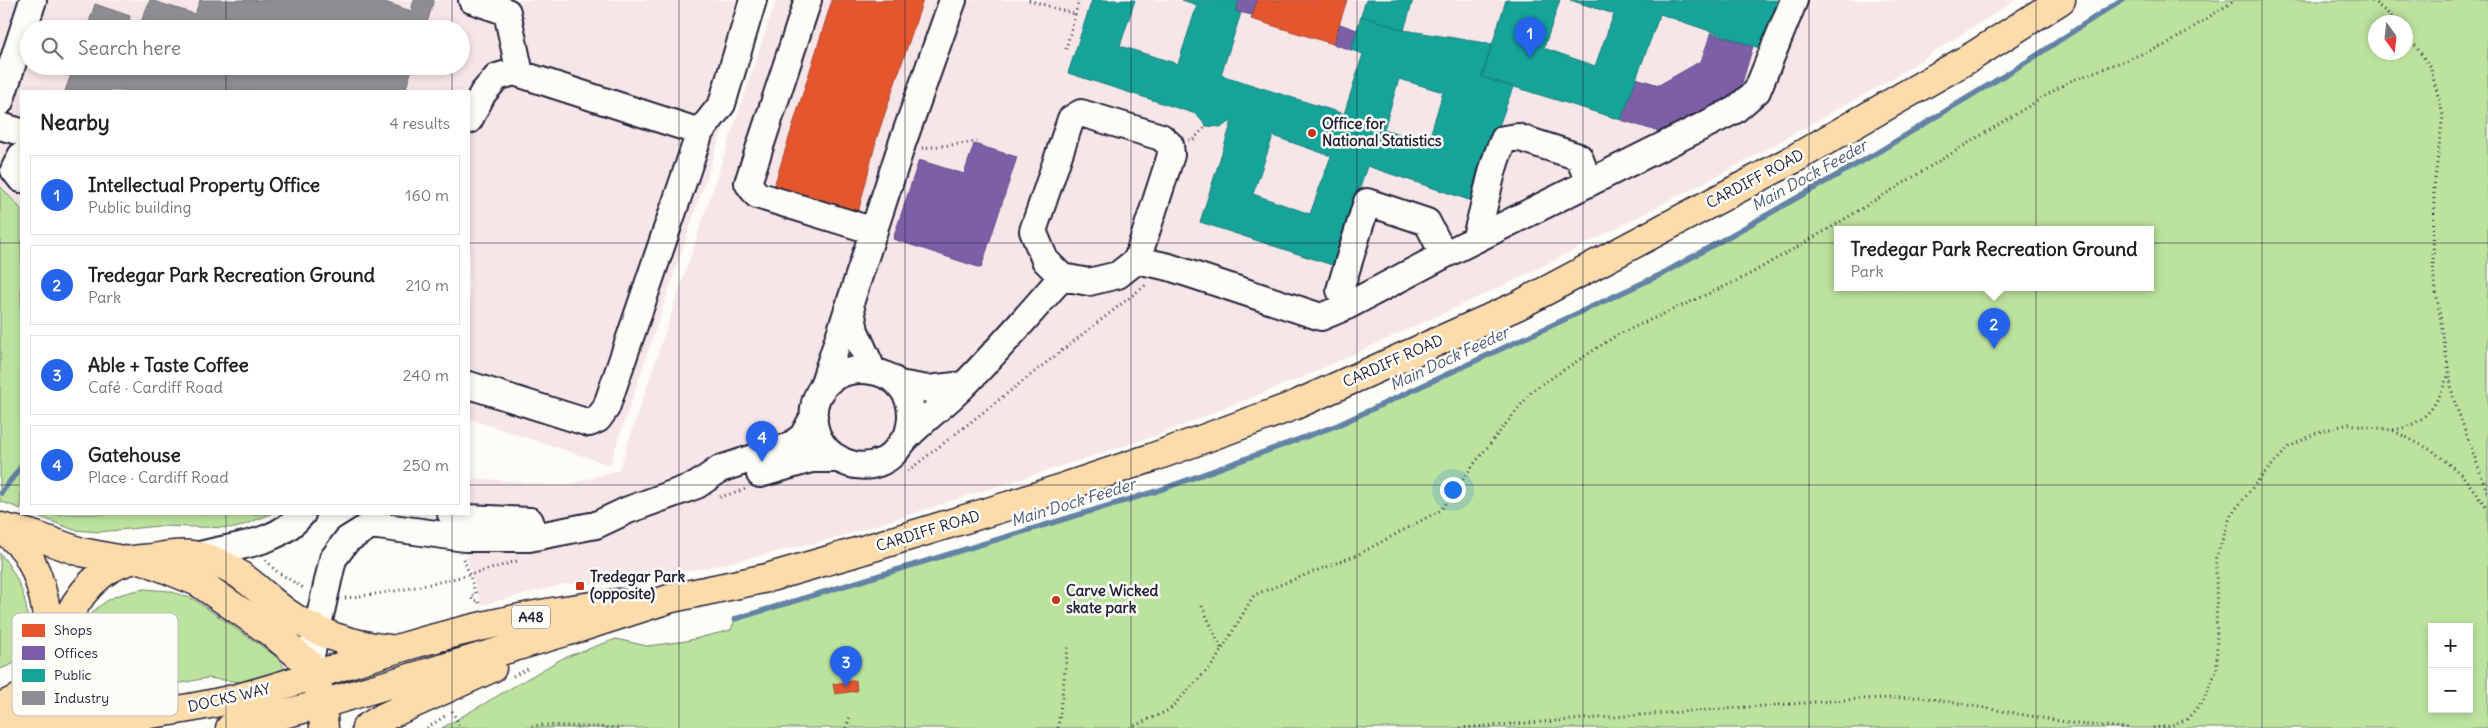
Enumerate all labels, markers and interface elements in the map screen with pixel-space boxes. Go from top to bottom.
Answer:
north arrow [2368,15,2413,60]
pin: 1 [1514,17,1546,58]
search box [20,20,470,75]
icon: search [38,34,66,62]
text: Search here [78,36,181,60]
text: Nearby [40,109,110,136]
text: 4 results [389,113,450,133]
place label: Office for National Statistics [1322,114,1442,150]
marker: Office for National Statistics [1306,127,1318,139]
water label: Main Dock Feeder [1748,134,1872,215]
street label: CARDIFF ROAD [1703,145,1807,212]
text: Intellectual Property Office [88,173,320,197]
text: 1 [54,185,60,205]
text: 160 m [405,185,449,205]
text: Public building [88,197,191,217]
popup [1834,226,2154,291]
text: Tredegar Park Recreation Ground [1851,237,2137,261]
text: Park [1851,261,1884,281]
text: Tredegar Park Recreation Ground [88,263,375,287]
text: 2 [53,275,61,295]
text: 210 m [406,275,449,295]
text: Park [88,287,121,307]
pin: 2 [1978,308,2010,349]
water label: Main Dock Feeder [1386,321,1514,394]
street label: CARDIFF ROAD [1340,330,1446,391]
text: Able + Taste Coffee [88,353,249,377]
text: 3 [52,365,62,385]
text: 240 m [403,365,449,385]
text: Café · Cardiff Road [88,377,223,397]
pin: 4 [746,421,778,462]
text: Gatehouse [88,443,181,467]
text: 4 [52,455,62,475]
text: 250 m [403,455,449,475]
text: Place · Cardiff Road [88,467,229,487]
water label: Main Dock Feeder [1008,473,1140,530]
your location [1440,477,1466,503]
street label: CARDIFF ROAD [874,506,982,555]
place label: Tredegar Park (opposite) [590,567,685,604]
marker: Tredegar Park (opposite) [574,580,586,592]
place label: Carve Wicked skate park [1066,581,1159,618]
marker: Carve Wicked skate park [1050,594,1062,606]
road number: A48 [512,606,550,628]
legend [12,613,178,716]
text: Shops [54,621,92,639]
map controls [2428,623,2473,713]
button: + [2428,623,2473,668]
text: Offices [54,644,98,662]
pin: 3 [830,646,862,687]
text: Public [54,666,92,684]
button: − [2428,668,2473,713]
street label: DOCKS WAY [186,679,273,716]
text: Industry [54,689,109,707]

